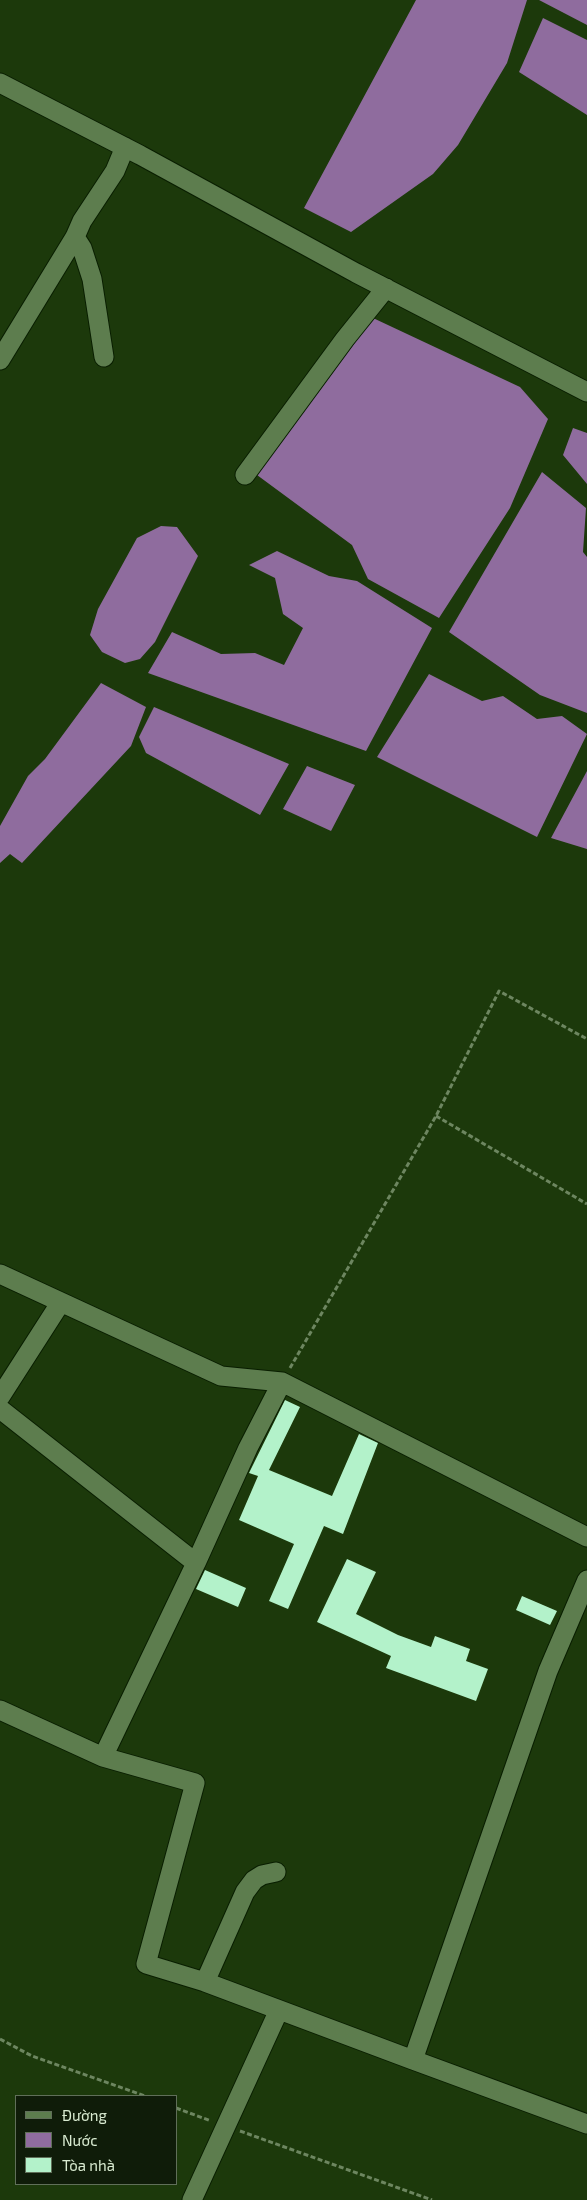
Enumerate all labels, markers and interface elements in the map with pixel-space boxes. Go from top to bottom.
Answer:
legend [15,2095,178,2185]
text: Đường [62,2106,107,2124]
text: Nước [62,2131,98,2149]
text: Tòa nhà [62,2156,115,2174]

